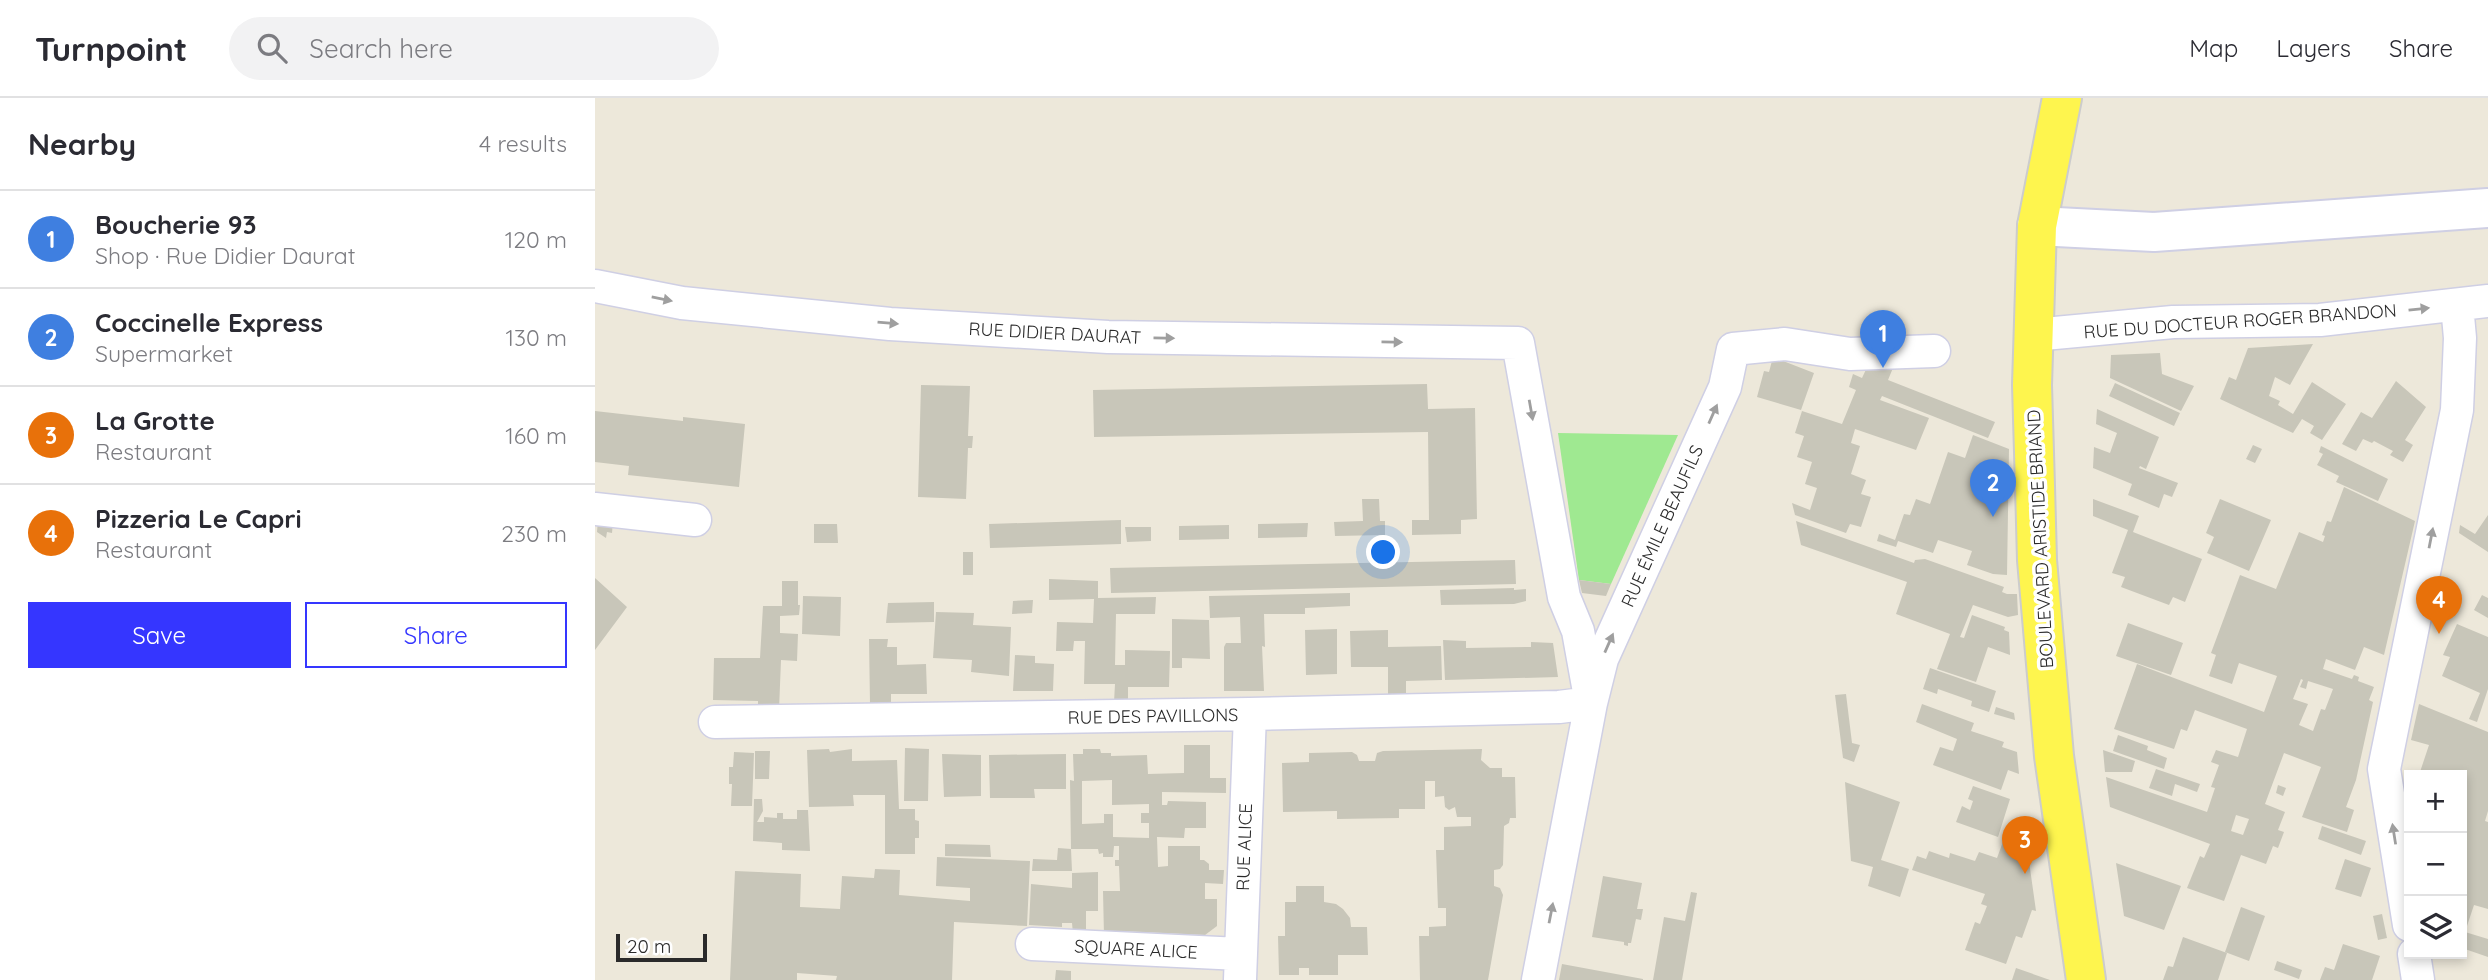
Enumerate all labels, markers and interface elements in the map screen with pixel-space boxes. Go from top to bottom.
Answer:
search box [229,17,719,80]
text: Turnpoint [35,28,187,69]
icon: search [253,29,291,67]
text: Search here [309,32,453,65]
text: Map [2189,33,2238,63]
text: Layers [2276,33,2351,63]
text: Share [2389,33,2453,63]
text: Nearby [28,125,136,163]
text: 4 results [479,129,567,158]
text: Boucherie 93 [95,208,256,241]
text: 1 [47,225,55,254]
text: 120 m [505,225,567,254]
text: Shop · Rue Didier Daurat [95,241,356,270]
one-way arrow [651,293,673,304]
street label: RUE DU DOCTEUR ROGER BRANDON [2083,299,2397,343]
one-way arrow [2408,304,2430,315]
text: Coccinelle Express [95,306,323,339]
pin: 1 [1860,310,1906,368]
street label: RUE DIDIER DAURAT [968,317,1142,349]
one-way arrow [877,318,899,329]
text: 2 [44,323,58,352]
text: 130 m [505,323,567,352]
one-way arrow [1153,332,1175,344]
one-way arrow [1381,336,1403,348]
text: Supermarket [95,339,233,368]
one-way arrow [1525,399,1536,421]
text: La Grotte [95,404,215,437]
one-way arrow [1707,404,1719,424]
street label: BOULEVARD ARISTIDE BRIAND [2022,409,2058,669]
text: 3 [45,421,57,450]
text: 160 m [505,421,567,450]
text: Restaurant [95,437,212,466]
street label: RUE ÉMILE BEAUFILS [1616,441,1708,611]
pin: 2 [1970,459,2016,517]
text: Pizzeria Le Capri [95,502,302,535]
text: 4 [44,519,58,548]
text: 230 m [501,519,567,548]
one-way arrow [2426,527,2437,549]
text: Restaurant [95,535,212,564]
your location [1366,535,1400,569]
pin: 4 [2416,576,2462,634]
button: Save [28,602,291,668]
button: Share [305,602,567,668]
one-way arrow [1603,633,1615,653]
street label: RUE DES PAVILLONS [1068,703,1238,729]
map controls [2404,770,2467,959]
button: + [2404,770,2467,833]
street label: RUE ALICE [1231,803,1257,891]
pin: 3 [2002,816,2048,874]
one-way arrow [2388,822,2399,844]
button: − [2404,833,2467,896]
button: layers [2404,896,2467,959]
one-way arrow [1545,902,1556,924]
scale bar [616,931,707,963]
text: 20 m [627,934,671,958]
street label: SQUARE ALICE [1074,934,1198,964]

